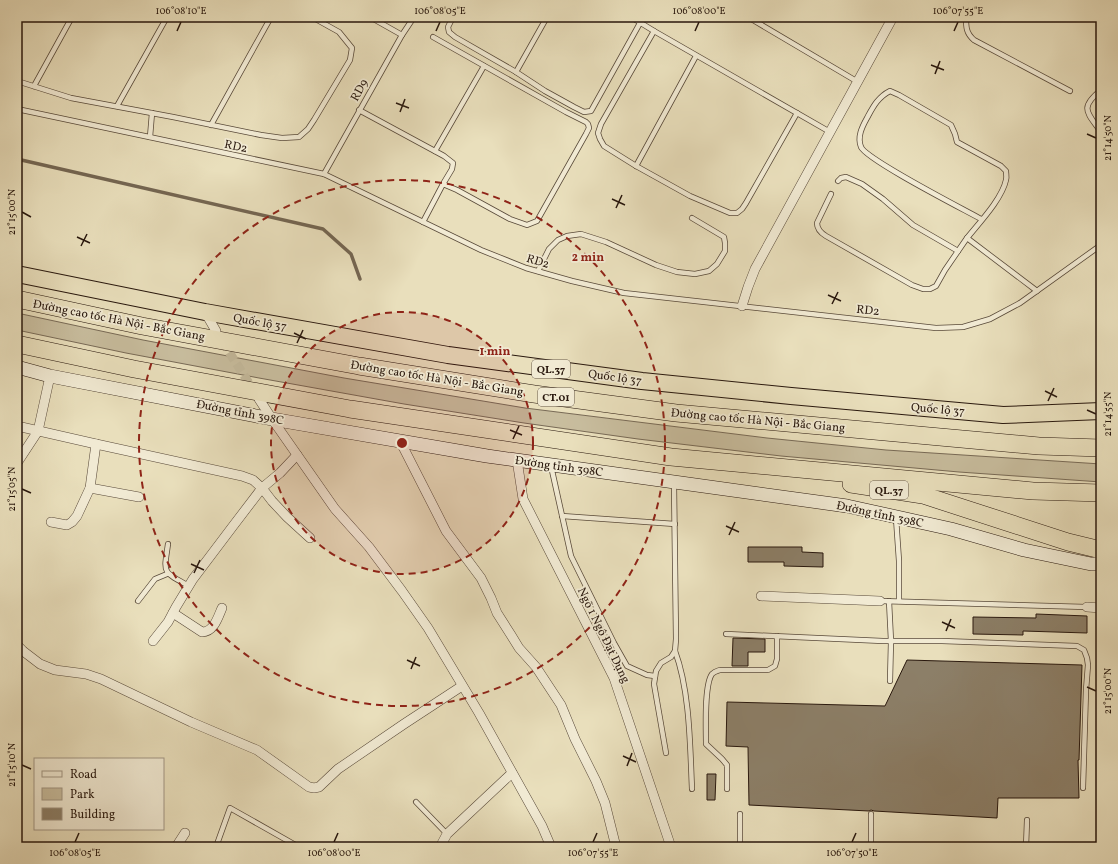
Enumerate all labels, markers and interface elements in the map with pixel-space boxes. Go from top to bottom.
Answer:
text: 106°08'10"E [156,4,206,18]
text: 106°08'05"E [414,4,466,18]
text: 106°08'00"E [673,4,725,18]
text: 106°07'55"E [933,4,983,18]
street label: RD9 [347,76,372,105]
text: 21°14'50"N [1101,115,1115,161]
street label: RD2 [223,137,249,157]
text: 21°15'00"N [5,188,19,235]
text: 2 min [572,250,604,266]
street label: RD2 [524,251,551,273]
street label: Đường cao tốc Hà Nội - Bắc Giang [31,296,206,346]
street label: RD2 [855,302,880,320]
street label: Quốc lộ 37 [232,310,288,336]
text: 1 min [480,344,511,360]
street label: Đường cao tốc Hà Nội - Bắc Giang [349,357,525,401]
road number: QL.37 [532,360,570,378]
street label: Quốc lộ 37 [587,366,643,390]
road number: CT.01 [538,388,574,406]
text: 21°14'55"N [1101,391,1115,437]
street label: Đường tỉnh 398C [195,397,285,429]
street label: Quốc lộ 37 [910,400,966,420]
street label: Đường cao tốc Hà Nội - Bắc Giang [670,405,846,437]
centre of rings [395,436,409,450]
street label: Đường tỉnh 398C [514,453,604,481]
text: 21°15'05"N [5,466,19,512]
road number: QL.37 [870,481,908,499]
street label: Đường tỉnh 398C [835,498,925,532]
street label: Ngõ 1 Ngô Đạt Dụng [573,585,633,686]
text: 21°15'00"N [1101,667,1115,714]
text: 21°15'10"N [5,742,19,787]
legend [34,758,164,830]
text: Road [70,767,97,783]
text: Park [70,787,95,803]
text: Building [70,807,115,823]
text: 106°08'05"E [49,846,101,860]
text: 106°08'00"E [308,846,360,860]
text: 106°07'55"E [568,846,618,860]
text: 106°07'50"E [826,846,878,860]

